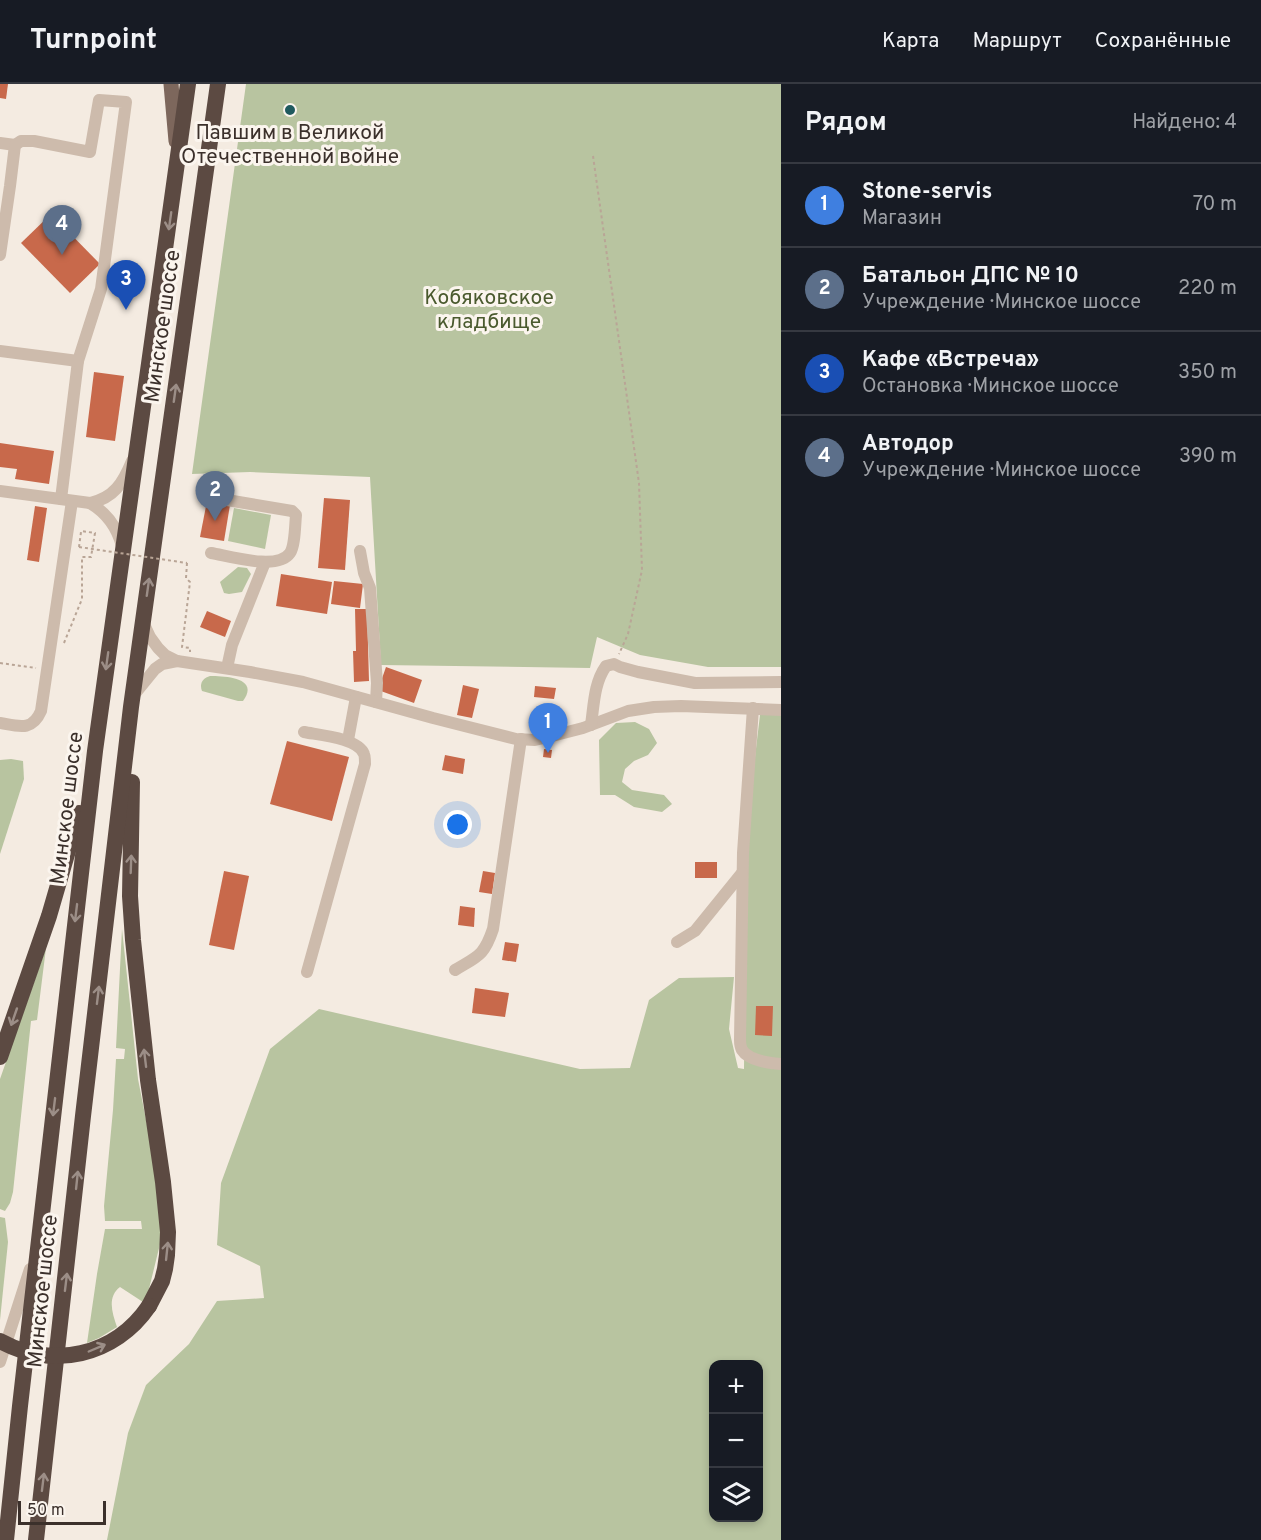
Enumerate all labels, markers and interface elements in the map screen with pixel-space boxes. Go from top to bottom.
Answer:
text: Turnpoint [30,23,157,59]
text: Карта [882,28,939,55]
text: Маршрут [972,28,1062,55]
text: Сохранённые [1095,28,1231,55]
marker: Павшим в Великой Отечественной войне [283,103,297,117]
text: Рядом [805,107,887,140]
text: Найдено: 4 [1132,110,1237,136]
place label: Павшим в Великой Отечественной войне [181,120,399,171]
text: Stone-servis [862,179,992,206]
text: 1 [821,192,829,218]
text: 70 m [1193,192,1237,218]
pin: 4 [42,206,82,255]
text: Магазин [862,206,942,232]
one-way arrow [164,211,175,230]
street label: Минское шоссе [139,248,188,404]
pin: 3 [106,260,146,310]
text: Батальон ДПС № 10 [862,263,1079,290]
text: 2 [818,276,831,302]
text: 220 m [1178,276,1237,302]
park label: Кобяковское кладбище [424,285,554,336]
text: Учреждение · Минское шоссе [862,290,1141,316]
text: Кафе «Встреча» [862,347,1039,374]
text: 3 [819,360,831,386]
text: 350 m [1178,360,1237,386]
text: Остановка · Минское шоссе [862,374,1119,400]
one-way arrow [170,384,181,404]
text: Автодор [862,431,954,458]
text: 4 [818,444,831,470]
text: 390 m [1179,444,1237,470]
text: Учреждение · Минское шоссе [862,458,1141,484]
pin: 2 [196,472,234,521]
one-way arrow [143,577,154,597]
one-way arrow [102,651,113,670]
pin: 1 [528,704,568,753]
street label: Минское шоссе [45,730,90,886]
your location [443,810,472,839]
one-way arrow [125,854,136,874]
one-way arrow [70,903,81,923]
one-way arrow [92,986,103,1006]
one-way arrow [7,1007,18,1026]
one-way arrow [139,1048,150,1068]
one-way arrow [48,1096,59,1116]
one-way arrow [72,1170,83,1190]
street label: Минское шоссе [22,1213,65,1369]
one-way arrow [162,1242,173,1262]
one-way arrow [60,1273,71,1293]
one-way arrow [87,1342,105,1353]
map controls [709,1360,763,1522]
button: + [709,1360,763,1414]
button: − [709,1414,763,1468]
button: layers [709,1468,763,1522]
one-way arrow [38,1472,49,1492]
scale bar [18,1498,106,1526]
text: 50 m [27,1501,65,1521]

